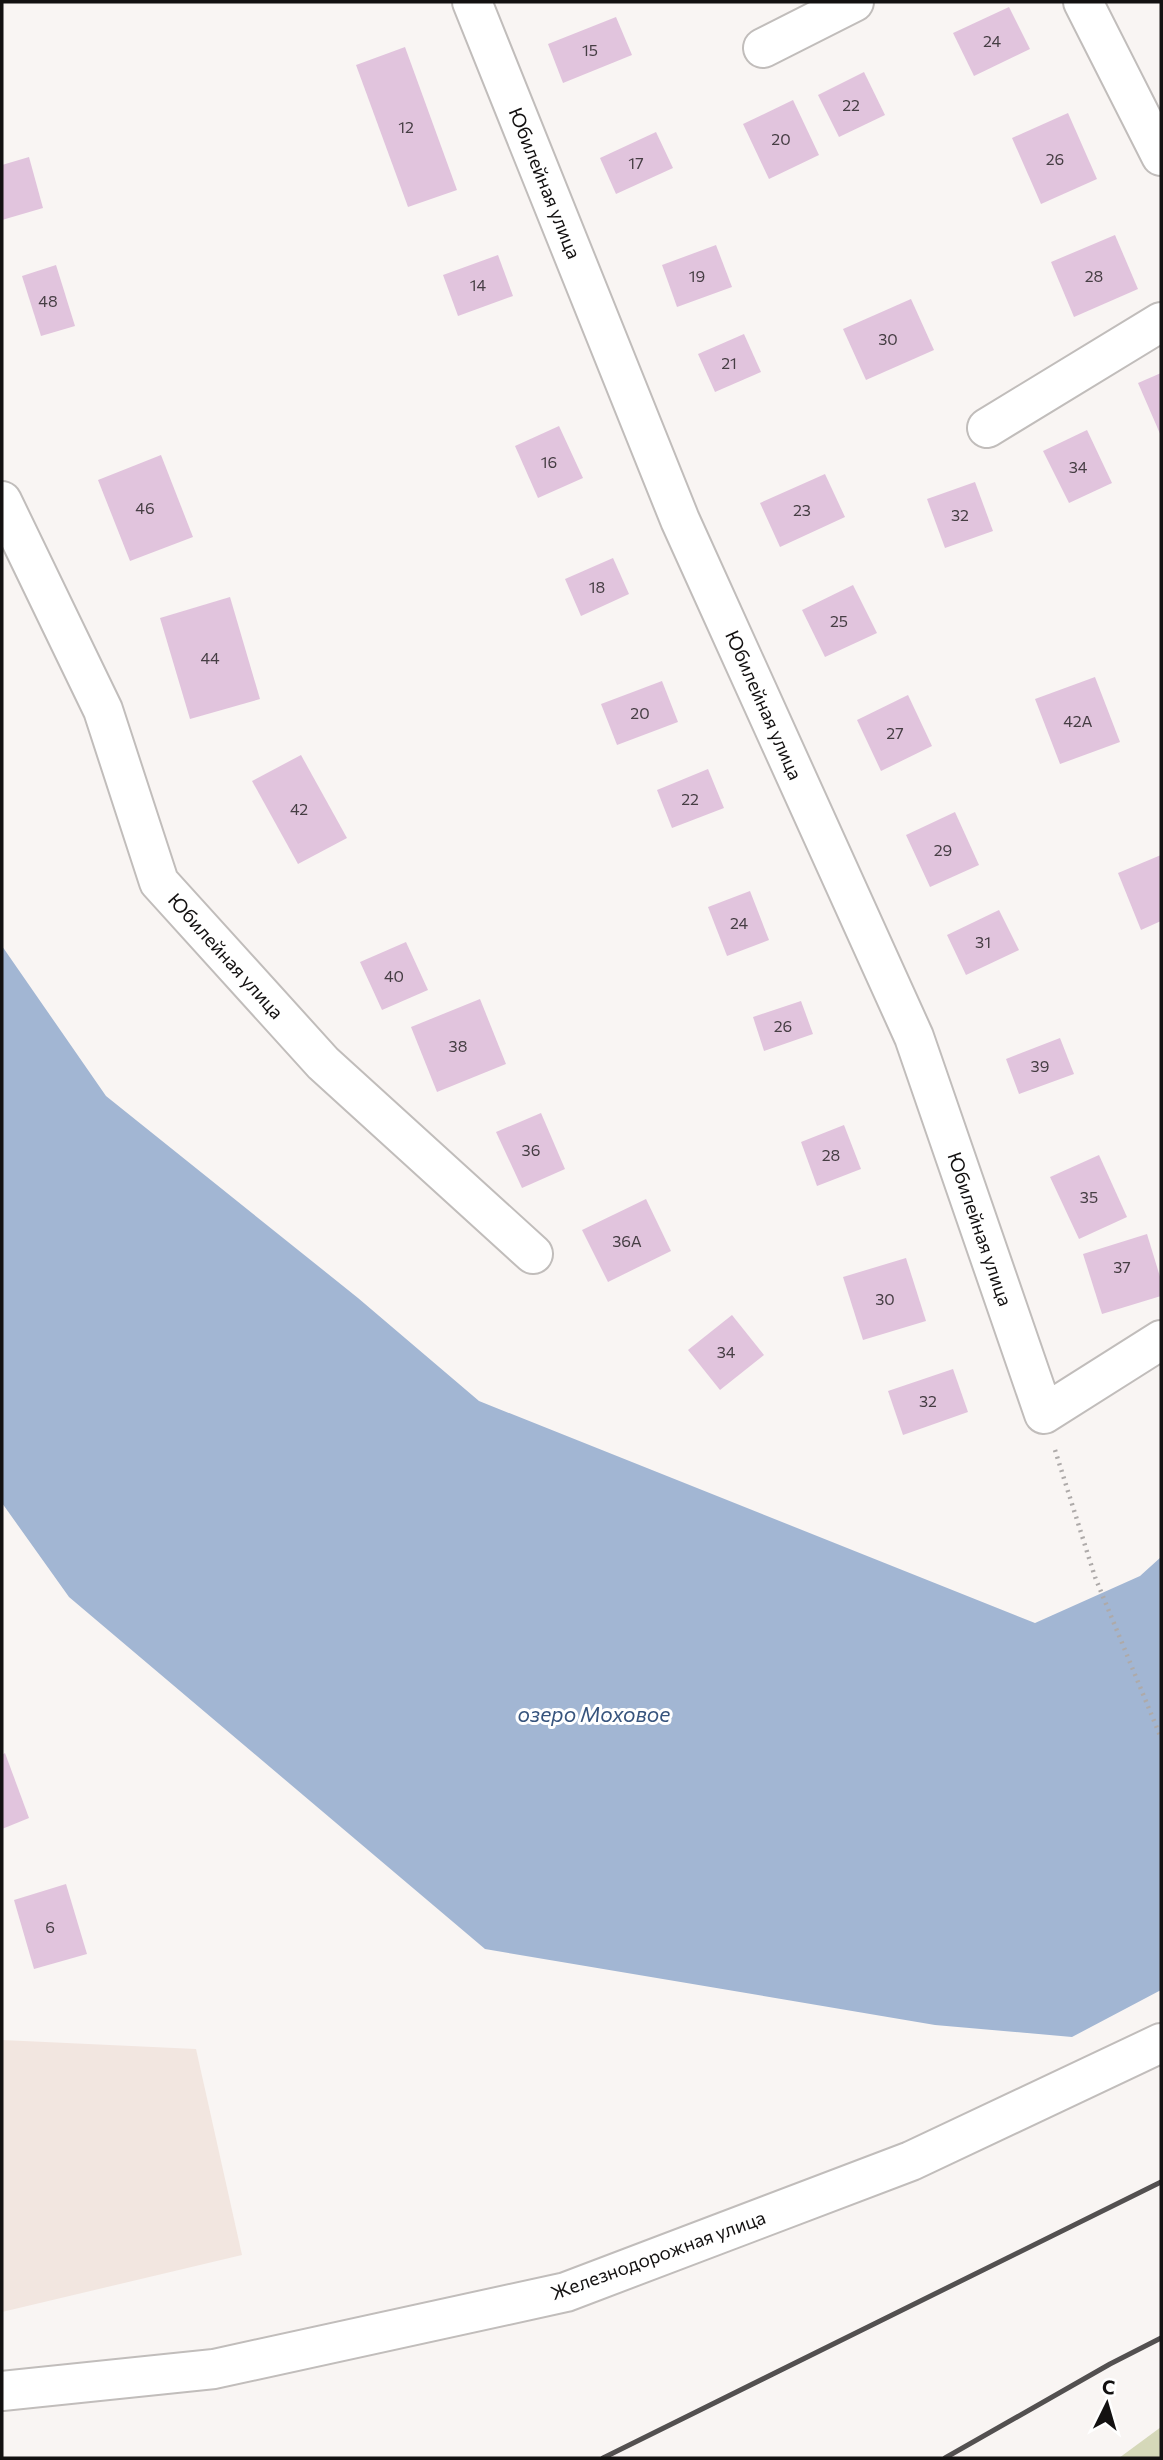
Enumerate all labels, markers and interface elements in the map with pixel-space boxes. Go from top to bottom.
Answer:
house number: 24 [983,31,1001,50]
house number: 15 [582,40,598,59]
house number: 22 [842,95,860,114]
street label: Юбилейная улица [505,104,586,262]
house number: 12 [398,117,414,136]
house number: 20 [771,129,791,148]
house number: 26 [1046,149,1064,168]
house number: 17 [628,153,644,172]
house number: 19 [689,266,705,285]
house number: 28 [1085,266,1103,285]
house number: 14 [470,275,487,294]
house number: 48 [38,291,58,310]
house number: 30 [878,329,898,348]
house number: 21 [721,353,737,372]
house number: 16 [541,452,557,471]
house number: 34 [1069,457,1088,476]
house number: 46 [135,498,155,517]
house number: 23 [793,500,811,519]
house number: 32 [951,505,969,524]
house number: 18 [589,577,605,596]
house number: 25 [830,611,848,630]
street label: Юбилейная улица [721,626,808,783]
house number: 44 [200,648,220,667]
house number: 20 [630,703,650,722]
house number: 42А [1063,711,1093,730]
house number: 27 [886,723,904,742]
house number: 22 [681,789,699,808]
house number: 42 [290,799,308,818]
house number: 29 [934,840,952,859]
street label: Юбилейная улица [164,888,289,1023]
house number: 24 [730,913,748,932]
house number: 31 [975,932,991,951]
house number: 40 [384,966,404,985]
house number: 26 [774,1016,792,1035]
house number: 38 [449,1036,467,1055]
house number: 39 [1031,1056,1049,1075]
house number: 36 [522,1140,540,1159]
house number: 28 [822,1145,840,1164]
street label: Юбилейная улица [943,1149,1018,1309]
house number: 35 [1080,1187,1098,1206]
house number: 36А [612,1231,642,1250]
house number: 37 [1113,1257,1131,1276]
house number: 30 [875,1289,895,1308]
house number: 34 [717,1342,736,1361]
house number: 32 [919,1391,937,1410]
water label: озеро Моховое [518,1701,670,1726]
house number: 6 [45,1917,55,1936]
street label: Железнодорожная улица [547,2205,768,2304]
north arrow [1072,2369,1142,2439]
text: С [1101,2375,1116,2399]

